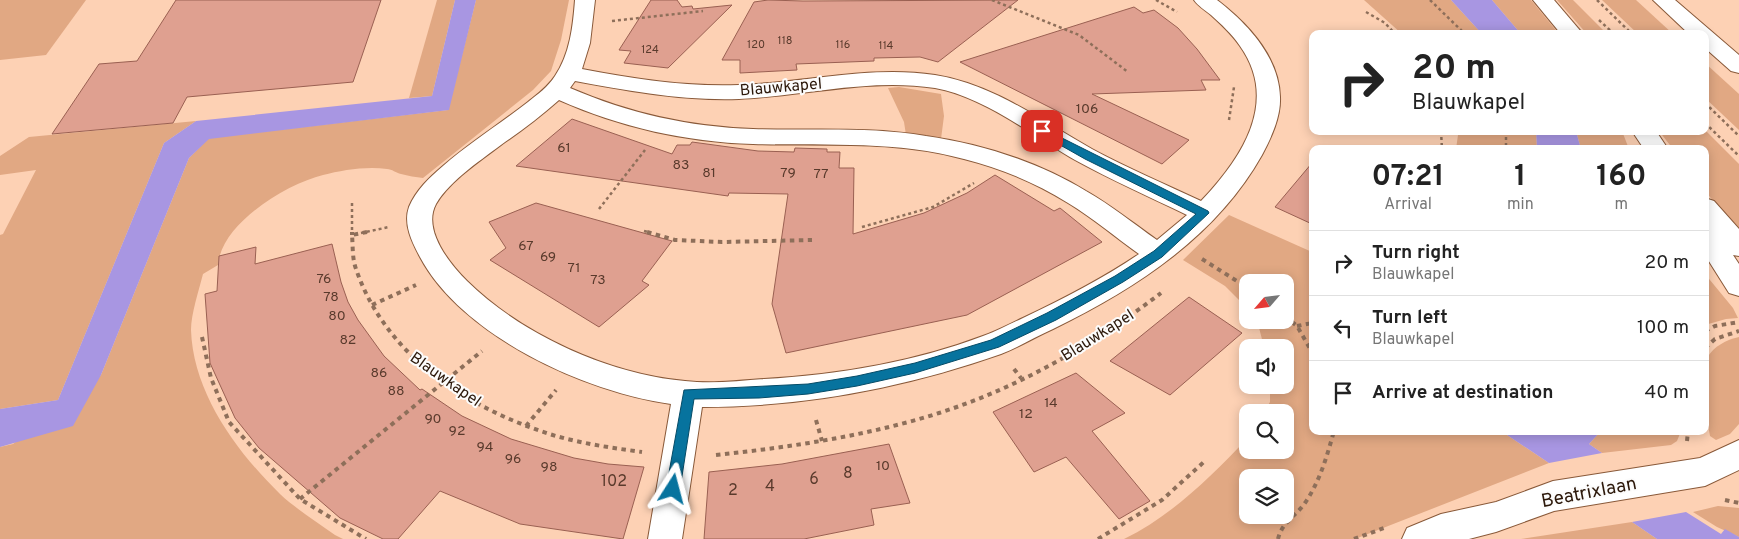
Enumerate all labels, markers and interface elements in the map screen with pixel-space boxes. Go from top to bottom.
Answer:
house number: 118 [778,34,792,48]
house number: 120 [747,38,765,52]
house number: 116 [836,38,850,52]
house number: 114 [879,39,894,53]
house number: 124 [641,43,659,57]
text: 20 m [1412,47,1496,91]
icon: right [1329,50,1394,115]
street label: Blauwkapel [739,74,823,102]
text: Blauwkapel [1412,90,1525,117]
house number: 106 [1076,101,1098,118]
pin [1021,110,1063,152]
icon: arrive [1028,117,1056,145]
house number: 61 [557,140,571,157]
house number: 83 [673,157,689,174]
text: 07:21 [1372,159,1445,196]
text: 1 [1514,159,1526,196]
text: 160 [1596,159,1646,196]
house number: 81 [702,165,716,182]
house number: 79 [780,165,796,182]
house number: 77 [813,166,829,183]
text: Arrival [1384,195,1432,215]
text: min [1507,195,1534,215]
text: m [1615,195,1628,215]
house number: 67 [518,238,534,255]
text: Turn right [1372,241,1460,265]
house number: 69 [540,249,556,266]
icon: right [1329,249,1357,277]
text: 20 m [1645,251,1689,275]
house number: 71 [568,260,580,277]
text: Blauwkapel [1372,265,1454,285]
house number: 76 [317,271,331,288]
house number: 73 [590,272,606,289]
north arrow [1239,274,1294,329]
map controls [1239,274,1294,524]
house number: 78 [323,289,339,306]
street label: Blauwkapel [1058,306,1138,366]
text: Turn left [1372,306,1448,330]
house number: 80 [328,308,346,325]
icon: left [1329,314,1357,342]
text: 100 m [1637,316,1689,340]
text: Blauwkapel [1372,330,1454,350]
house number: 82 [340,332,356,349]
button: sound [1239,339,1294,394]
street label: Blauwkapel [406,348,484,412]
house number: 86 [371,365,387,382]
icon: arrive [1329,379,1357,407]
text: Arrive at destination [1372,381,1553,405]
text: 40 m [1644,381,1689,405]
house number: 88 [387,383,405,400]
house number: 14 [1044,395,1058,412]
button: search [1239,404,1294,459]
house number: 12 [1019,406,1033,423]
house number: 90 [424,411,442,428]
house number: 92 [449,423,465,440]
house number: 94 [476,439,494,456]
house number: 96 [505,451,521,468]
house number: 10 [876,458,890,475]
house number: 98 [541,459,557,476]
position arrow [646,462,698,514]
house number: 8 [843,464,853,484]
button: layers [1239,469,1294,524]
house number: 6 [809,470,819,490]
house number: 102 [601,472,627,492]
street label: Beatrixlaan [1539,472,1639,514]
house number: 4 [765,477,775,497]
house number: 2 [728,481,738,501]

